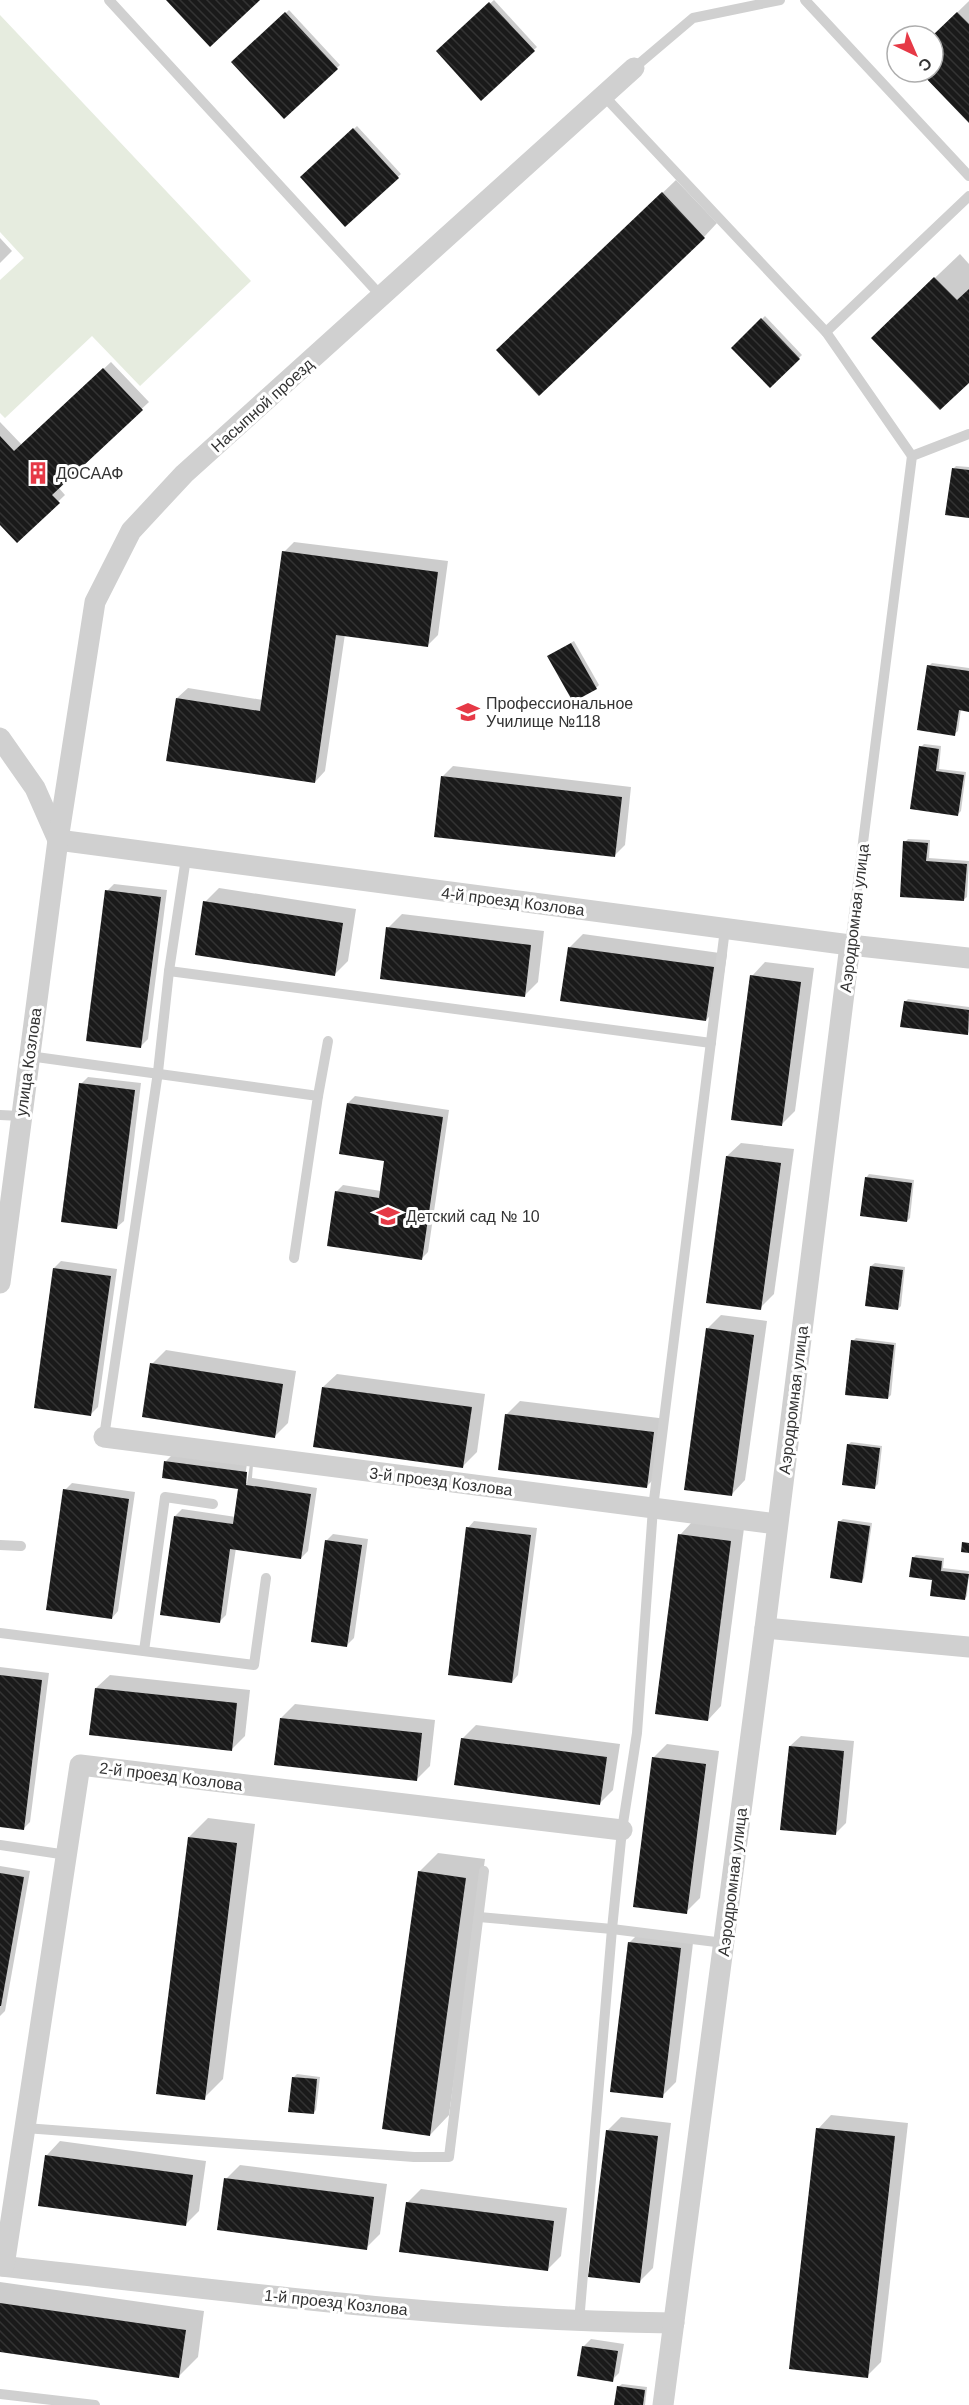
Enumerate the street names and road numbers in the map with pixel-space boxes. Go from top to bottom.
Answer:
street label: Насыпной проезд [208,355,317,456]
street label: Аэродромная улица [837,843,872,993]
street label: 4-й проезд Козлова [440,884,586,919]
street label: улица Козлова [12,1007,45,1117]
street label: Аэродромная улица [776,1325,811,1475]
street label: 3-й проезд Козлова [368,1464,514,1499]
street label: 2-й проезд Козлова [98,1759,244,1794]
street label: Аэродромная улица [715,1807,750,1957]
street label: 1-й проезд Козлова [263,2287,409,2318]

